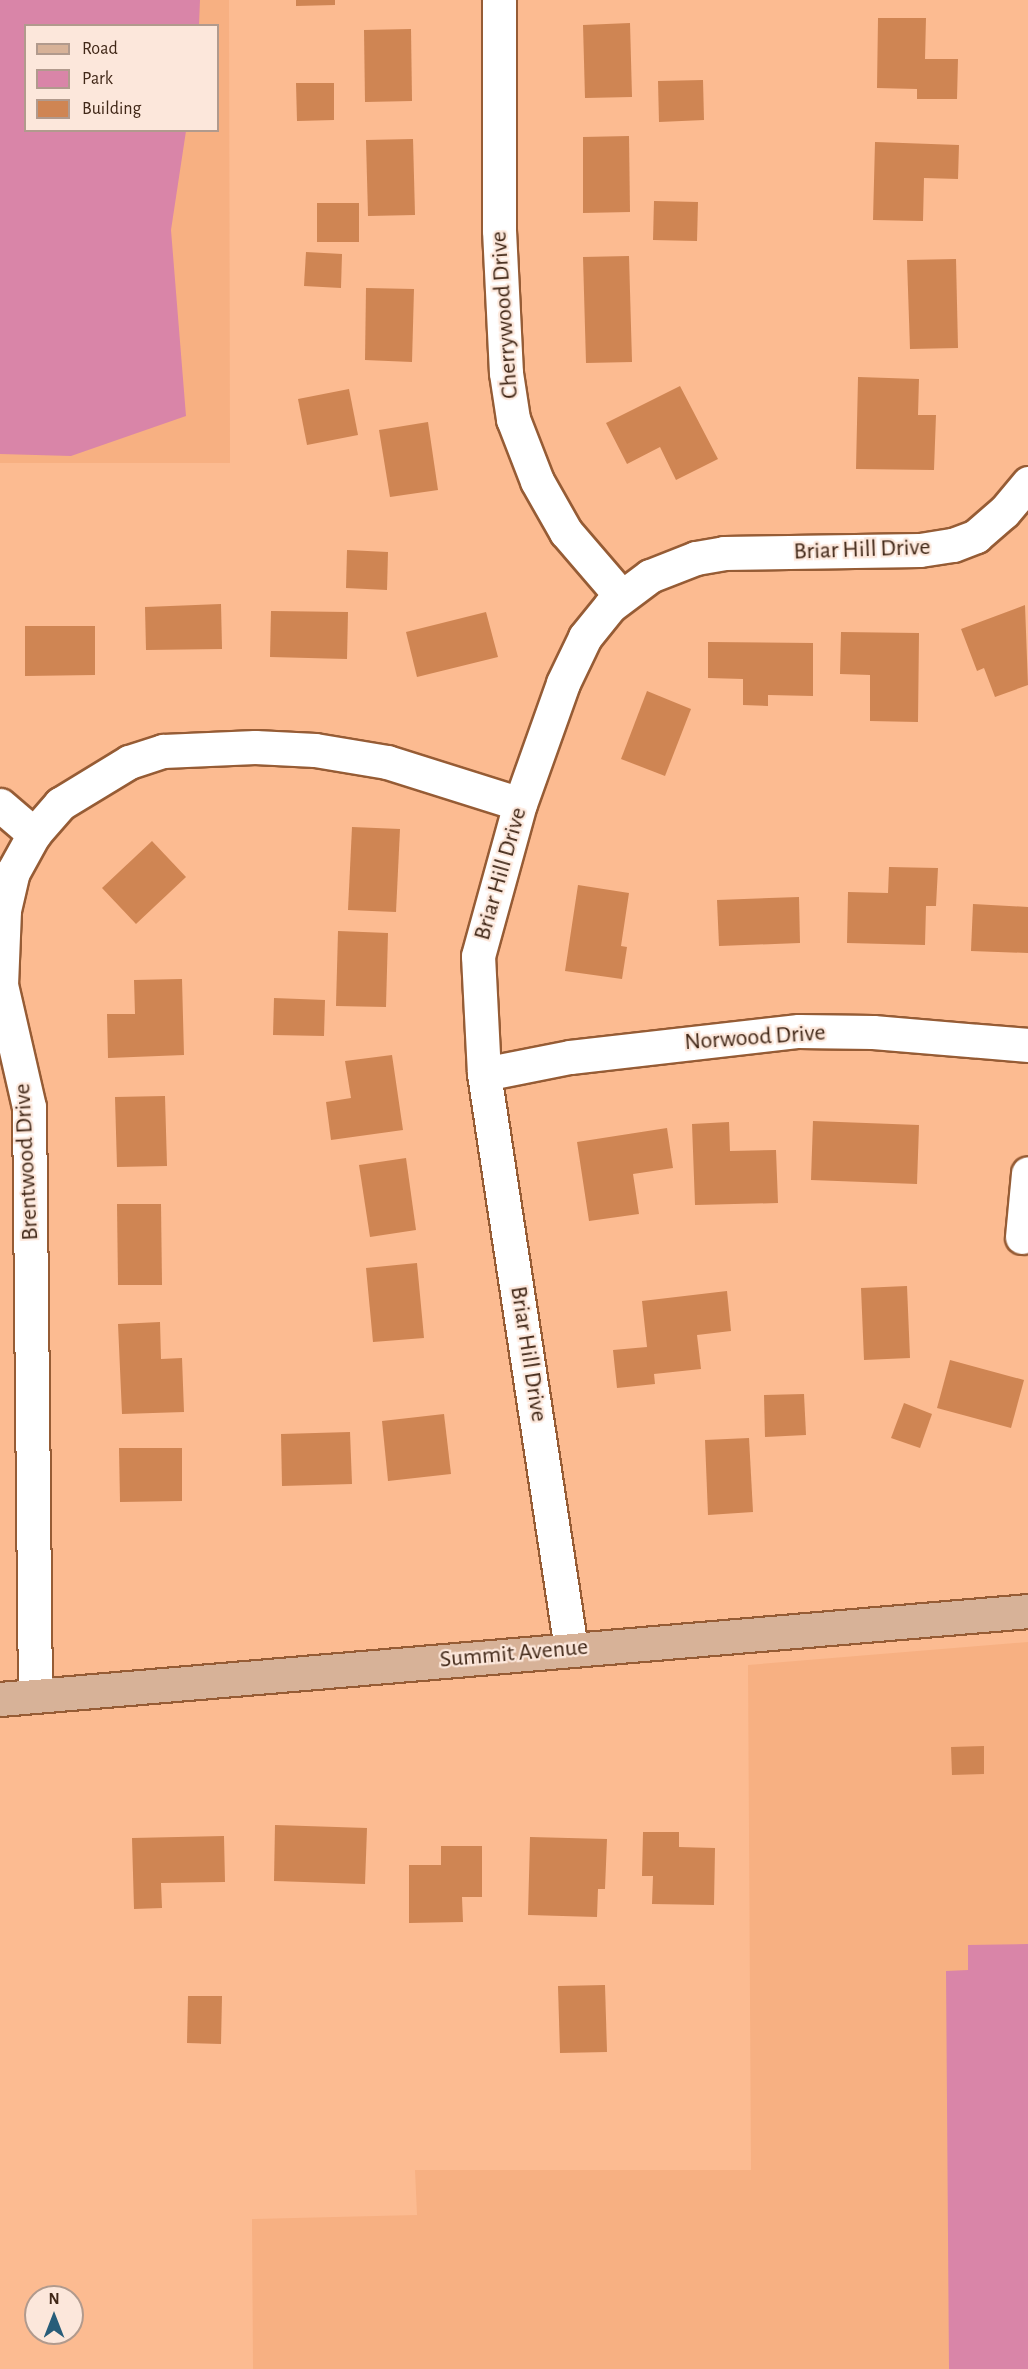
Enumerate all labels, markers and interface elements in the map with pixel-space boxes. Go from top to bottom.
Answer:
legend [24,24,219,132]
text: Road [82,40,118,58]
text: Park [82,70,113,88]
text: Building [82,100,141,118]
street label: Cherrywood Drive [485,230,525,400]
street label: Briar Hill Drive [793,533,931,567]
street label: Briar Hill Drive [468,804,534,944]
street label: Norwood Drive [684,1019,826,1057]
street label: Brentwood Drive [9,1083,45,1241]
street label: Briar Hill Drive [503,1284,553,1424]
street label: Summit Avenue [439,1633,589,1675]
north arrow [24,2285,84,2345]
text: N [48,2291,60,2307]

